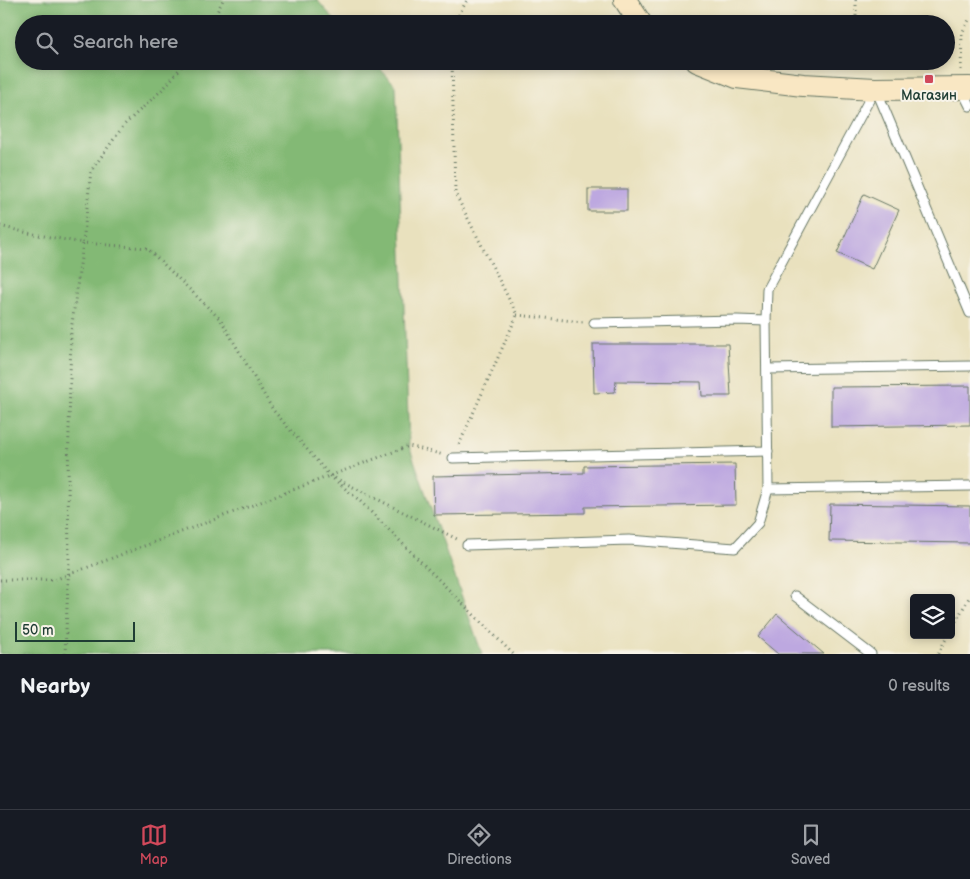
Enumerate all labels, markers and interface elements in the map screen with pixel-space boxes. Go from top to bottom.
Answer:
search box [15,15,955,70]
icon: search [33,29,61,57]
text: Search here [73,31,178,54]
marker: Магазин [923,73,935,85]
place label: Магазин [901,87,957,104]
map controls [910,594,955,639]
button: layers [910,594,955,639]
scale bar [15,619,135,642]
text: 50 m [22,622,54,639]
text: Nearby [20,674,90,699]
text: 0 results [888,677,950,696]
tab: Map [140,821,168,868]
tab: Directions [447,821,512,868]
tab: Saved [791,821,830,868]

